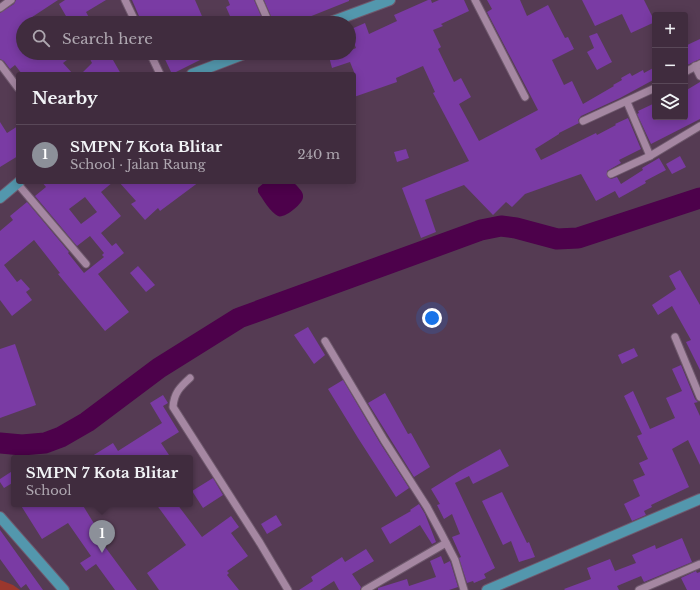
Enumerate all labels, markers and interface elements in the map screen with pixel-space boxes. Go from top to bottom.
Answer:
map controls [652,12,688,120]
button: + [652,12,688,48]
search box [16,16,356,60]
icon: search [30,27,52,49]
text: Search here [62,29,153,48]
button: − [652,48,688,84]
button: layers [652,84,688,120]
text: Nearby [32,88,98,109]
text: SMPN 7 Kota Blitar [70,137,222,156]
text: 1 [42,146,48,163]
text: 240 m [297,146,340,163]
text: School · Jalan Raung [70,156,206,173]
your location [422,308,442,328]
popup [11,455,193,507]
text: SMPN 7 Kota Blitar [26,463,178,482]
text: School [26,482,71,499]
pin: 1 [89,520,115,553]

